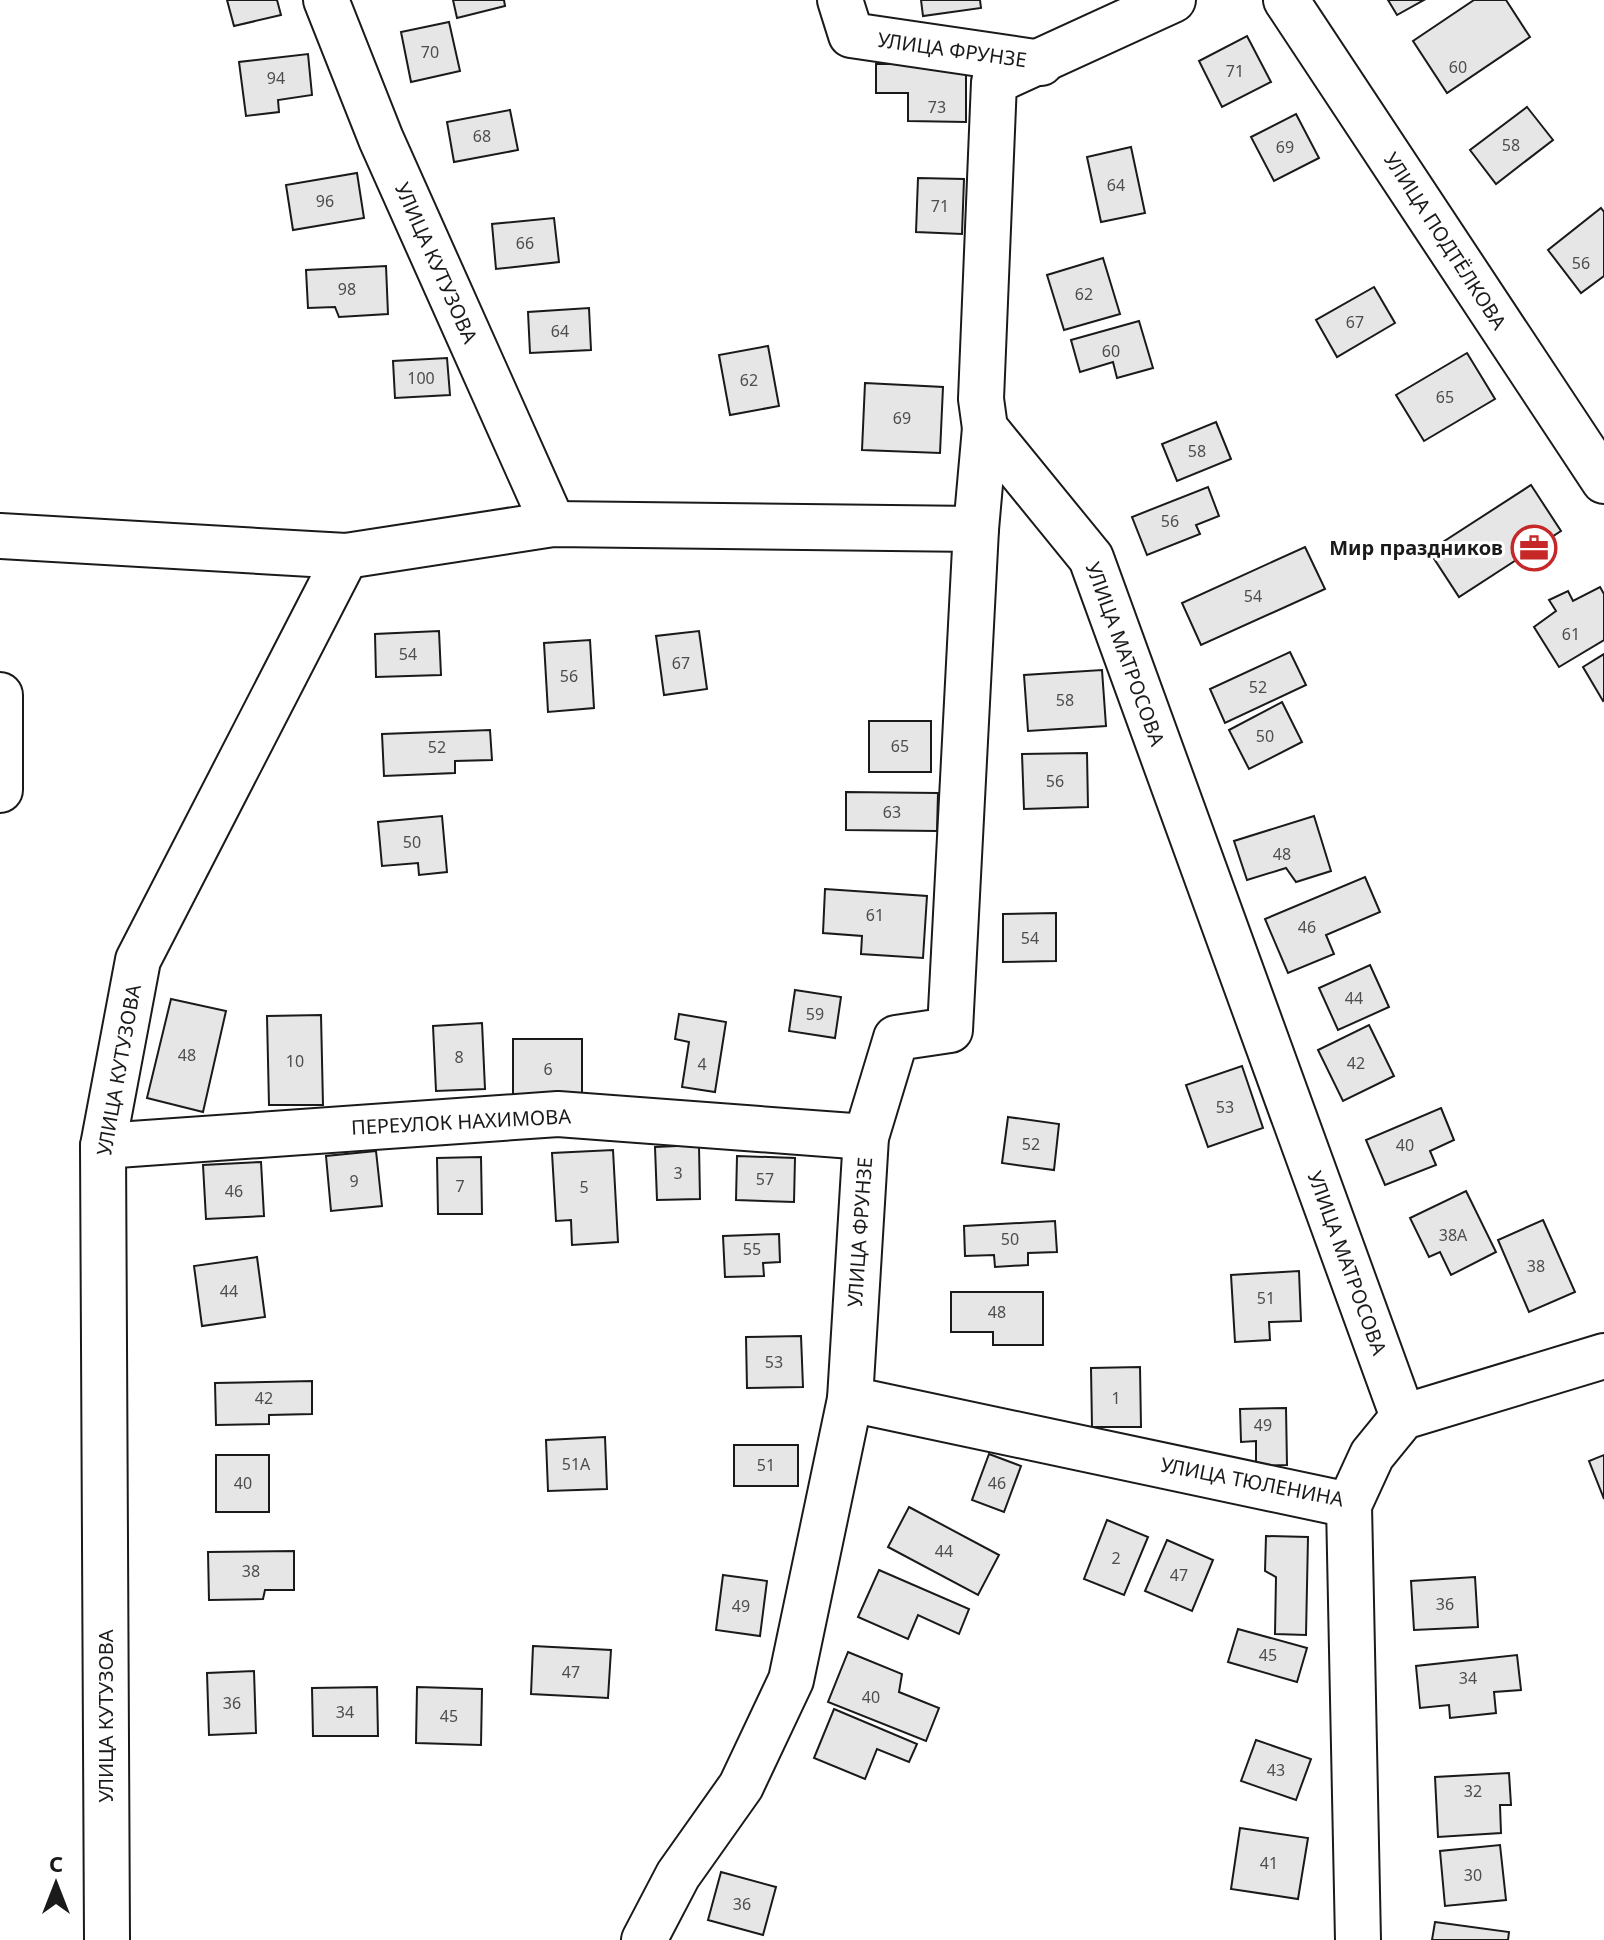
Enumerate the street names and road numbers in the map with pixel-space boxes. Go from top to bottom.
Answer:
street label: УЛИЦА ФРУНЗЕ [876,26,1028,73]
street label: УЛИЦА ПОДТЁЛКОВА [1378,147,1513,335]
street label: УЛИЦА КУТУЗОВА [389,178,484,348]
street label: УЛИЦА МАТРОСОВА [1080,558,1171,750]
street label: УЛИЦА КУТУЗОВА [90,982,147,1158]
street label: ПЕРЕУЛОК НАХИМОВА [350,1102,572,1141]
street label: УЛИЦА ФРУНЗЕ [841,1156,878,1308]
street label: УЛИЦА МАТРОСОВА [1302,1167,1393,1359]
street label: УЛИЦА ТЮЛЕНИНА [1158,1451,1346,1513]
street label: УЛИЦА КУТУЗОВА [92,1629,119,1803]

